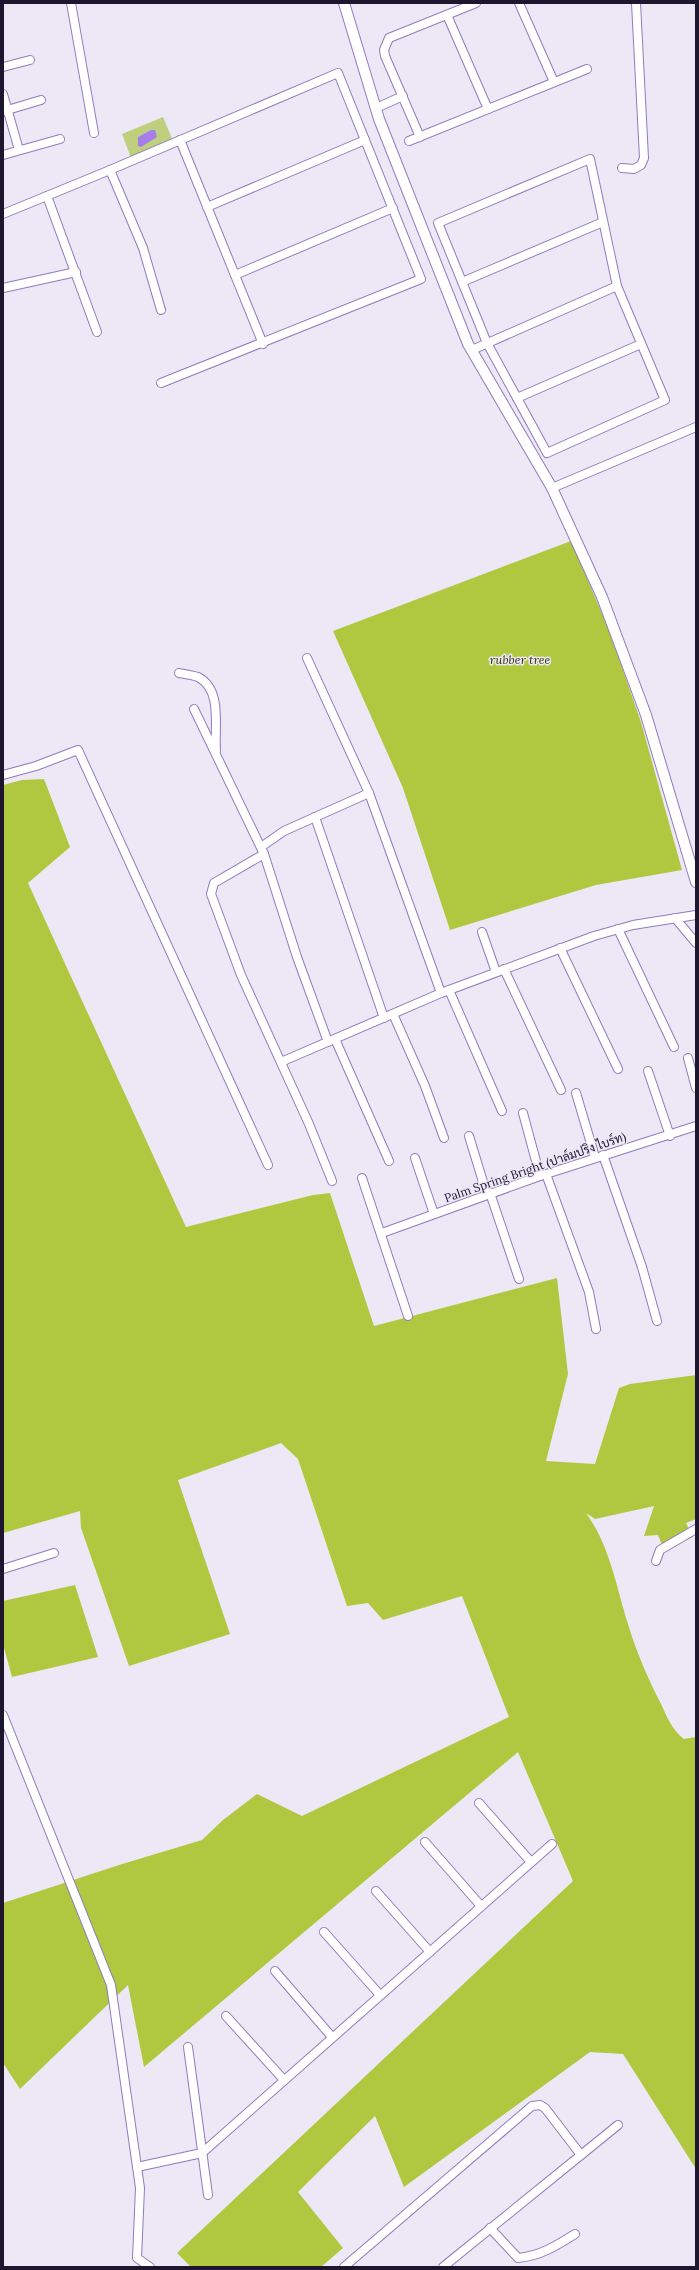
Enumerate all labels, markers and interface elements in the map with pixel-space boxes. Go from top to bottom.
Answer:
park label: rubber tree [490,652,550,667]
street label: Palm Spring Bright (ปาล์มปริง ไบร์ท) [442,1129,629,1206]

